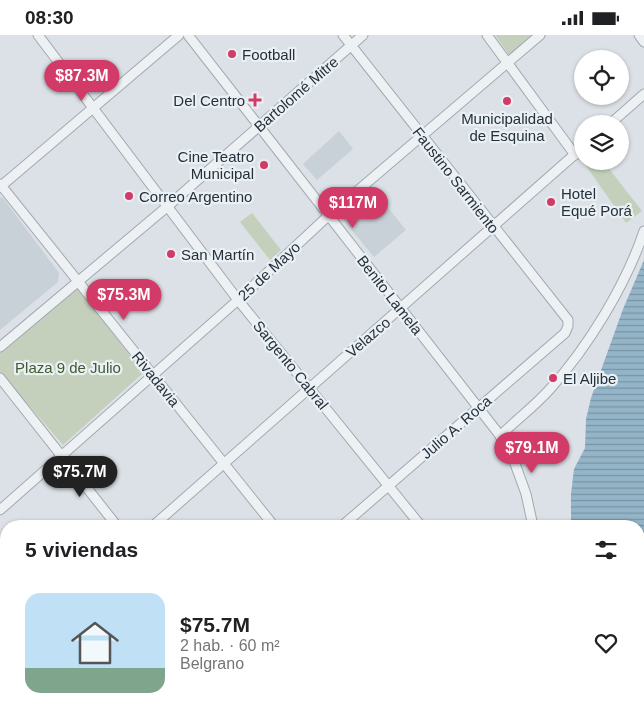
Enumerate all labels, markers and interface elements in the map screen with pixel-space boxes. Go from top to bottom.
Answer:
text: 08:30 [25,7,74,28]
place label: Football [242,46,295,63]
marker: Football [226,48,238,60]
map controls [574,50,629,170]
button: locate [574,50,629,105]
street label: Bartolomé Mitre [250,53,342,135]
pin: $87.3M [41,59,123,102]
text: $87.3M [55,67,109,84]
place label: Del Centro [173,92,245,109]
marker: Del Centro [249,94,261,106]
marker: Municipalidad de Esquina [501,95,513,107]
place label: Municipalidad de Esquina [461,110,553,144]
button: layers [574,115,629,170]
street label: Faustino Sarmiento [409,124,503,236]
place label: Cine Teatro Municipal [178,148,254,182]
marker: Cine Teatro Municipal [258,159,270,171]
place label: Hotel Equé Porá [561,185,633,219]
pin: $117M [318,187,388,229]
place label: Correo Argentino [139,188,252,205]
marker: Correo Argentino [123,190,135,202]
text: $117M [329,194,377,211]
marker: Hotel Equé Porá [545,196,557,208]
street label: 25 de Mayo [235,238,303,304]
place label: San Martín [181,246,254,263]
marker: San Martín [165,248,177,260]
street label: Benito Lamela [354,252,427,339]
pin: $75.3M [83,279,165,321]
text: $75.3M [97,286,151,303]
street label: Velazco [343,313,393,361]
street label: Sargento Cabral [250,317,332,413]
street label: Rivadavia [129,348,184,410]
park label: Plaza 9 de Julio [15,359,121,376]
place label: El Aljibe [563,370,616,387]
marker: El Aljibe [547,372,559,384]
street label: Julio A. Roca [417,391,495,462]
pin: $79.1M [491,431,573,474]
text: $79.1M [505,439,559,456]
pin: $75.7M [39,455,121,498]
text: $75.7M [53,463,107,480]
icon: filters [592,536,620,564]
text: 5 viviendas [25,538,138,561]
icon: home [65,613,125,673]
text: $75.7M [180,613,250,636]
icon: heart [592,629,620,657]
text: 2 hab. · 60 m² [180,637,280,654]
text: Belgrano [180,655,244,672]

